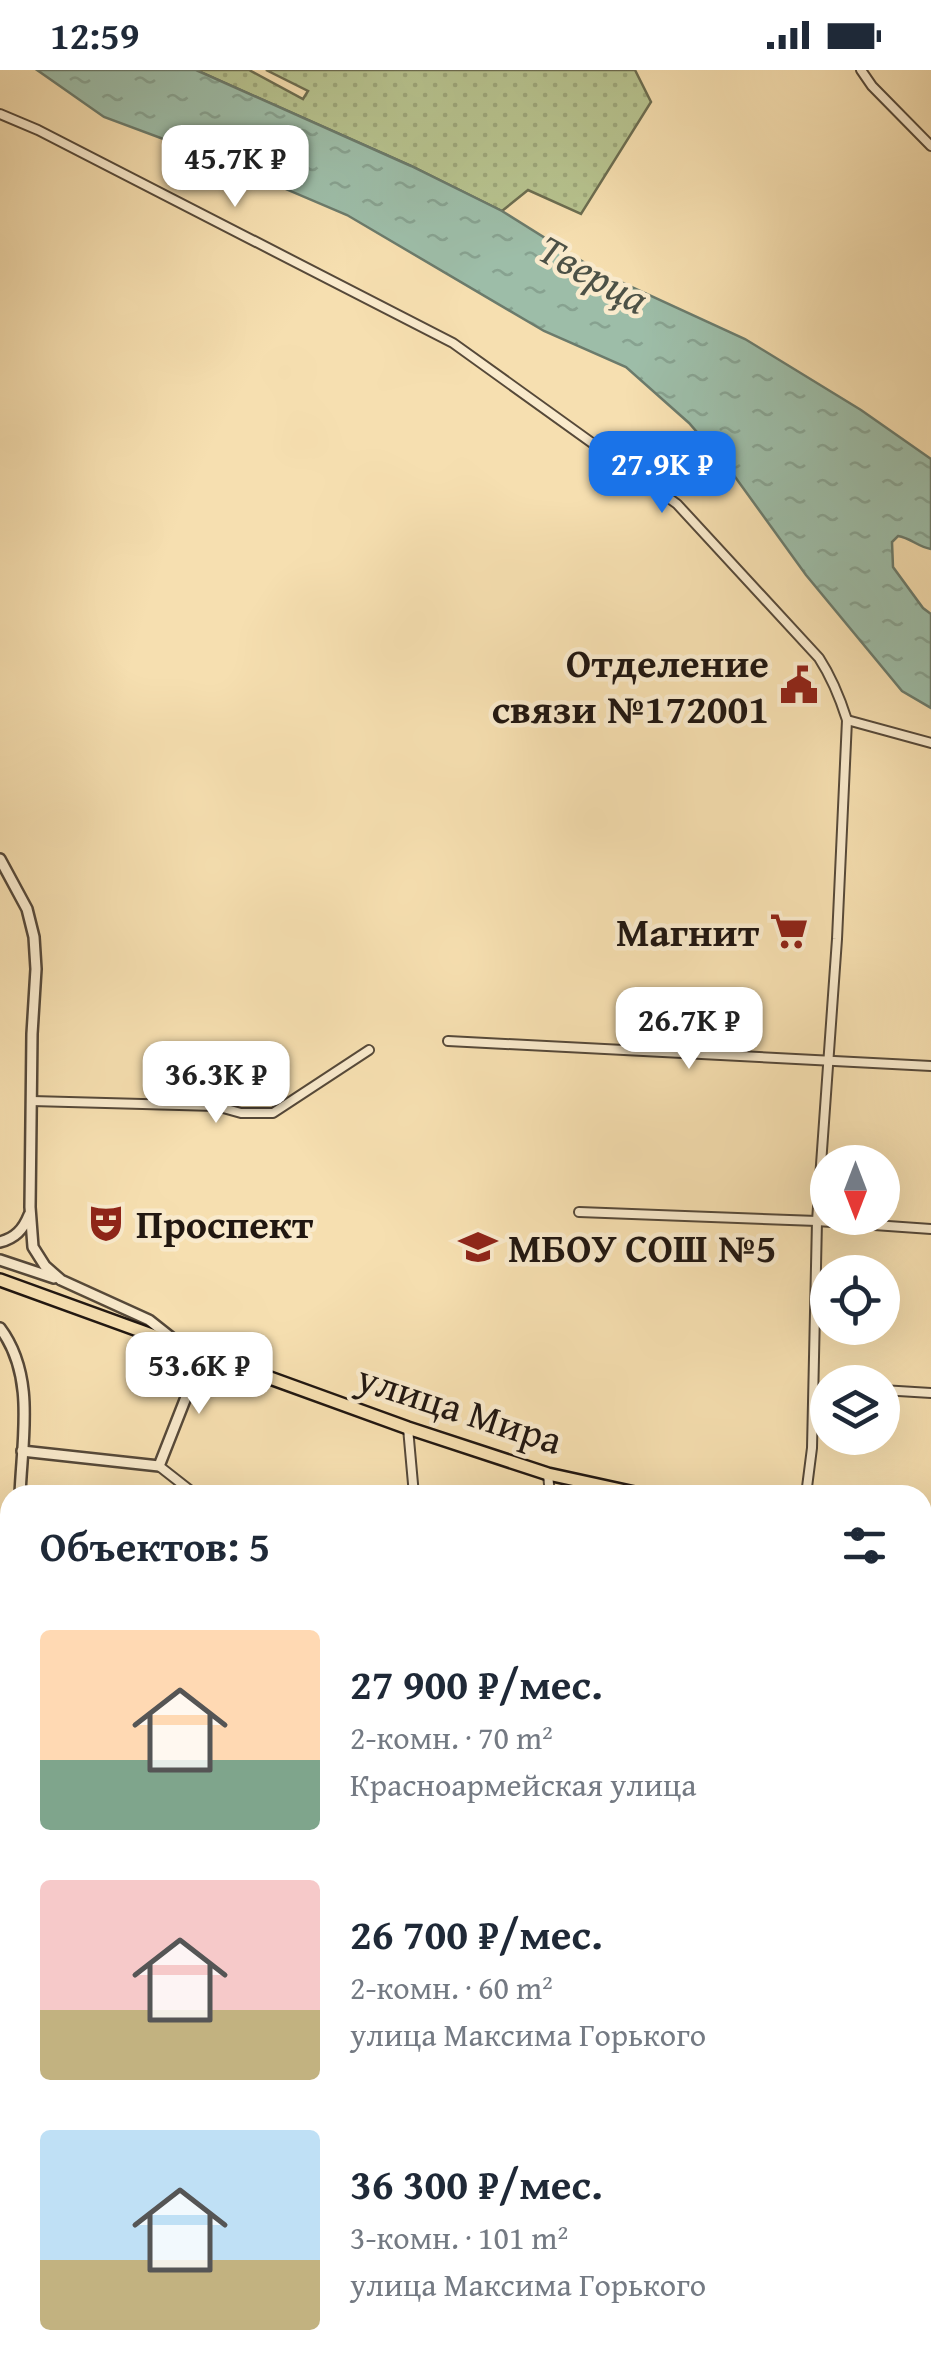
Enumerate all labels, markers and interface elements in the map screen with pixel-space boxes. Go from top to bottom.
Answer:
text: 12:59 [50,7,140,63]
pin: 45.7K ₽ [143,125,327,210]
text: 45.7K ₽ [184,134,286,181]
water label: Тверца [528,218,661,329]
pin: 27.9K ₽ [570,431,754,516]
text: 27.9K ₽ [611,440,713,487]
place label: Отделение связи №172001 [492,633,769,738]
public building icon: Отделение связи №172001 [778,664,820,706]
place label: Магнит [616,902,760,961]
supermarket icon: Магнит [768,910,810,952]
pin: 26.7K ₽ [597,987,781,1072]
text: 26.7K ₽ [638,996,740,1043]
pin: 36.3K ₽ [124,1041,308,1126]
text: 36.3K ₽ [165,1050,267,1097]
north arrow [810,1145,900,1235]
map controls [810,1145,900,1455]
place label: Проспект [136,1194,314,1253]
theatre icon: Проспект [85,1202,127,1244]
place label: МБОУ СОШ №5 [508,1218,776,1277]
school or university icon: МБОУ СОШ №5 [457,1226,499,1268]
button: locate [810,1255,900,1345]
pin: 53.6K ₽ [107,1332,291,1417]
text: 53.6K ₽ [148,1341,250,1388]
street label: улица Мира [349,1347,570,1469]
button: layers [810,1365,900,1455]
text: Объектов: 5 [40,1515,270,1576]
icon: filters [837,1518,892,1573]
text: 27 900 ₽/мес. [350,1653,603,1714]
icon: home [120,1670,240,1790]
text: 2-комн. · 70 m² [350,1714,553,1761]
text: Красноармейская улица [350,1761,696,1808]
text: 26 700 ₽/мес. [350,1903,603,1964]
icon: home [120,1920,240,2040]
text: 2-комн. · 60 m² [350,1964,553,2011]
text: улица Максима Горького [350,2011,706,2058]
text: 36 300 ₽/мес. [350,2153,603,2214]
icon: home [120,2170,240,2290]
text: 3-комн. · 101 m² [350,2214,568,2261]
text: улица Максима Горького [350,2261,706,2308]

